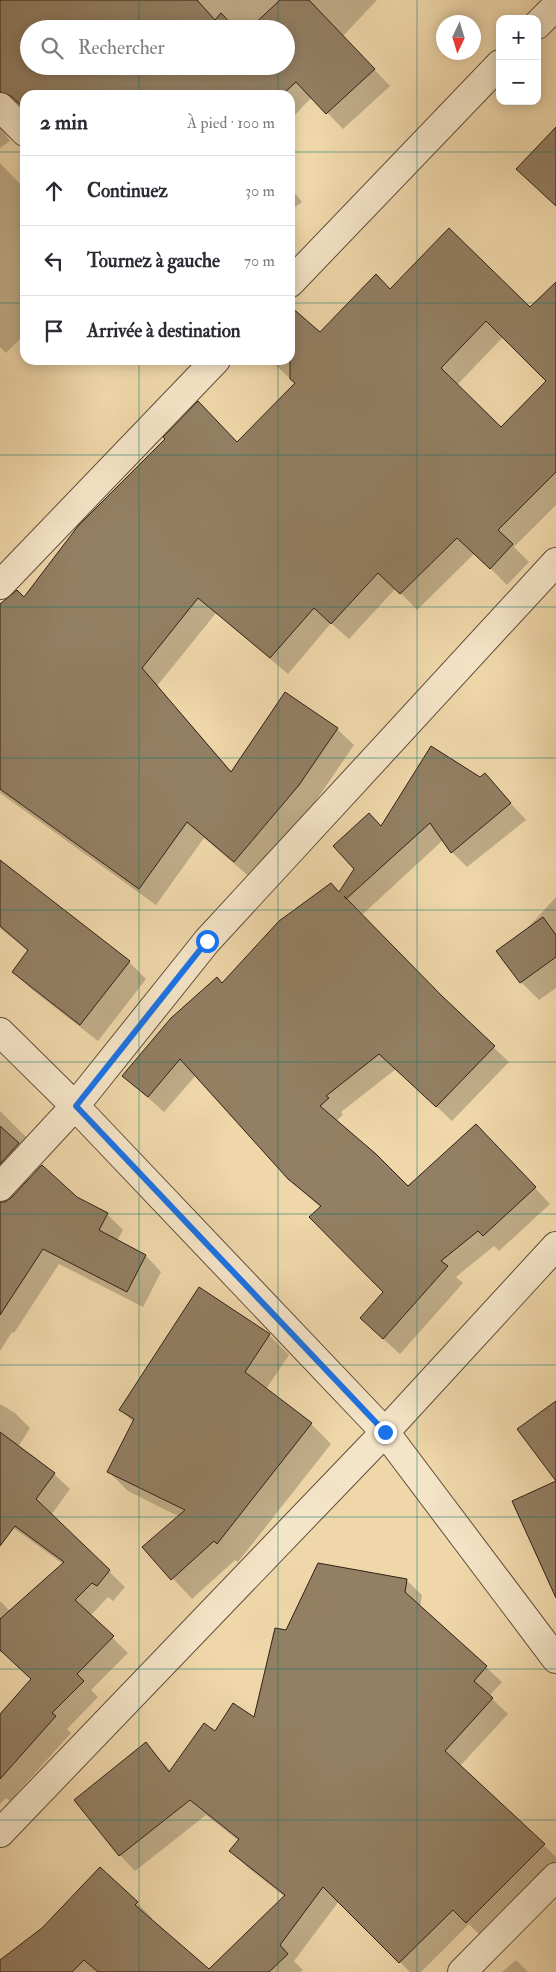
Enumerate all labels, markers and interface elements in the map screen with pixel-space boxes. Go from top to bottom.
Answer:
north arrow [436,15,481,60]
map controls [496,15,541,105]
button: + [496,15,541,60]
search box [20,20,295,75]
icon: search [38,34,66,62]
text: Rechercher [78,36,165,60]
button: − [496,60,541,105]
text: 2 min [40,109,88,136]
text: À pied · 100 m [187,113,275,133]
icon: ahead [40,177,68,205]
text: Continuez [87,179,168,203]
text: 30 m [245,181,275,201]
icon: left [40,247,68,275]
text: Tournez à gauche [87,249,220,273]
text: 70 m [244,251,275,271]
icon: arrive [40,317,68,345]
text: Arrivée à destination [87,319,241,343]
route start [196,930,219,953]
route end [374,1421,397,1444]

